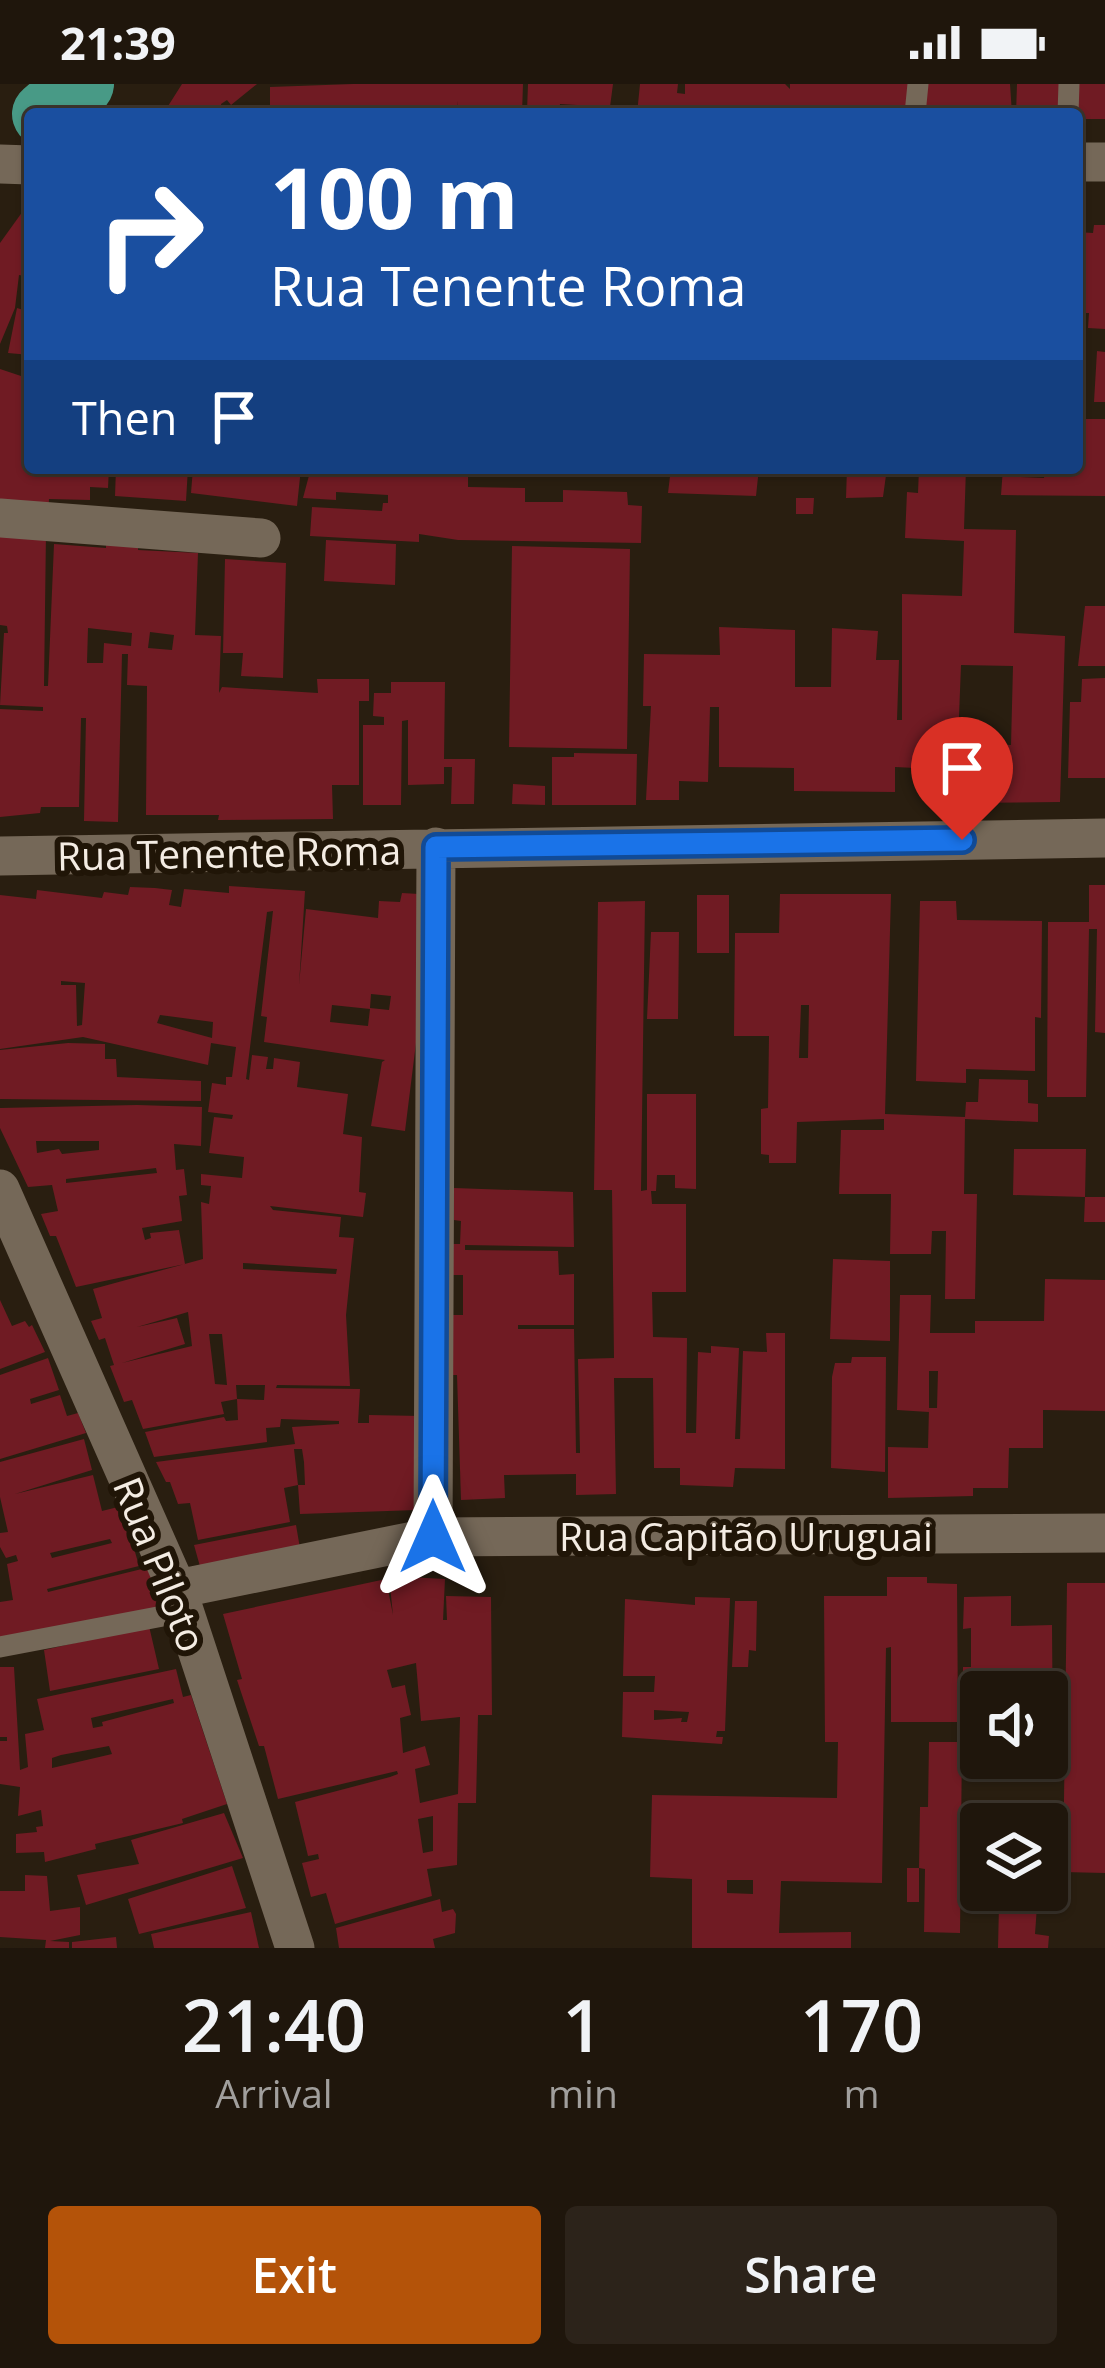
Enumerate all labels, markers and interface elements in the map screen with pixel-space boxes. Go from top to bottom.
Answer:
text: 21:39 [60,12,176,73]
text: 100 m [270,139,518,254]
icon: right [72,156,228,312]
text: Rua Tenente Roma [270,248,747,322]
icon: arrive [201,384,267,450]
text: Then [72,387,177,448]
pin [911,717,1013,840]
icon: arrive [929,735,995,801]
street label: Rua Tenente Roma [56,823,402,881]
street label: Rua Piloto [102,1469,220,1659]
position arrow [370,1474,496,1600]
street label: Rua Capitão Uruguai [559,1509,933,1562]
map controls [960,1671,1068,1911]
button: sound [960,1671,1068,1779]
button: layers [960,1803,1068,1911]
text: 21:40 [182,1975,366,2073]
text: 1 [562,1975,604,2073]
text: 170 [800,1975,923,2073]
text: Arrival [215,2066,333,2119]
text: min [548,2066,618,2119]
text: m [843,2066,879,2119]
button: Exit [48,2206,541,2344]
button: Share [565,2206,1057,2344]

